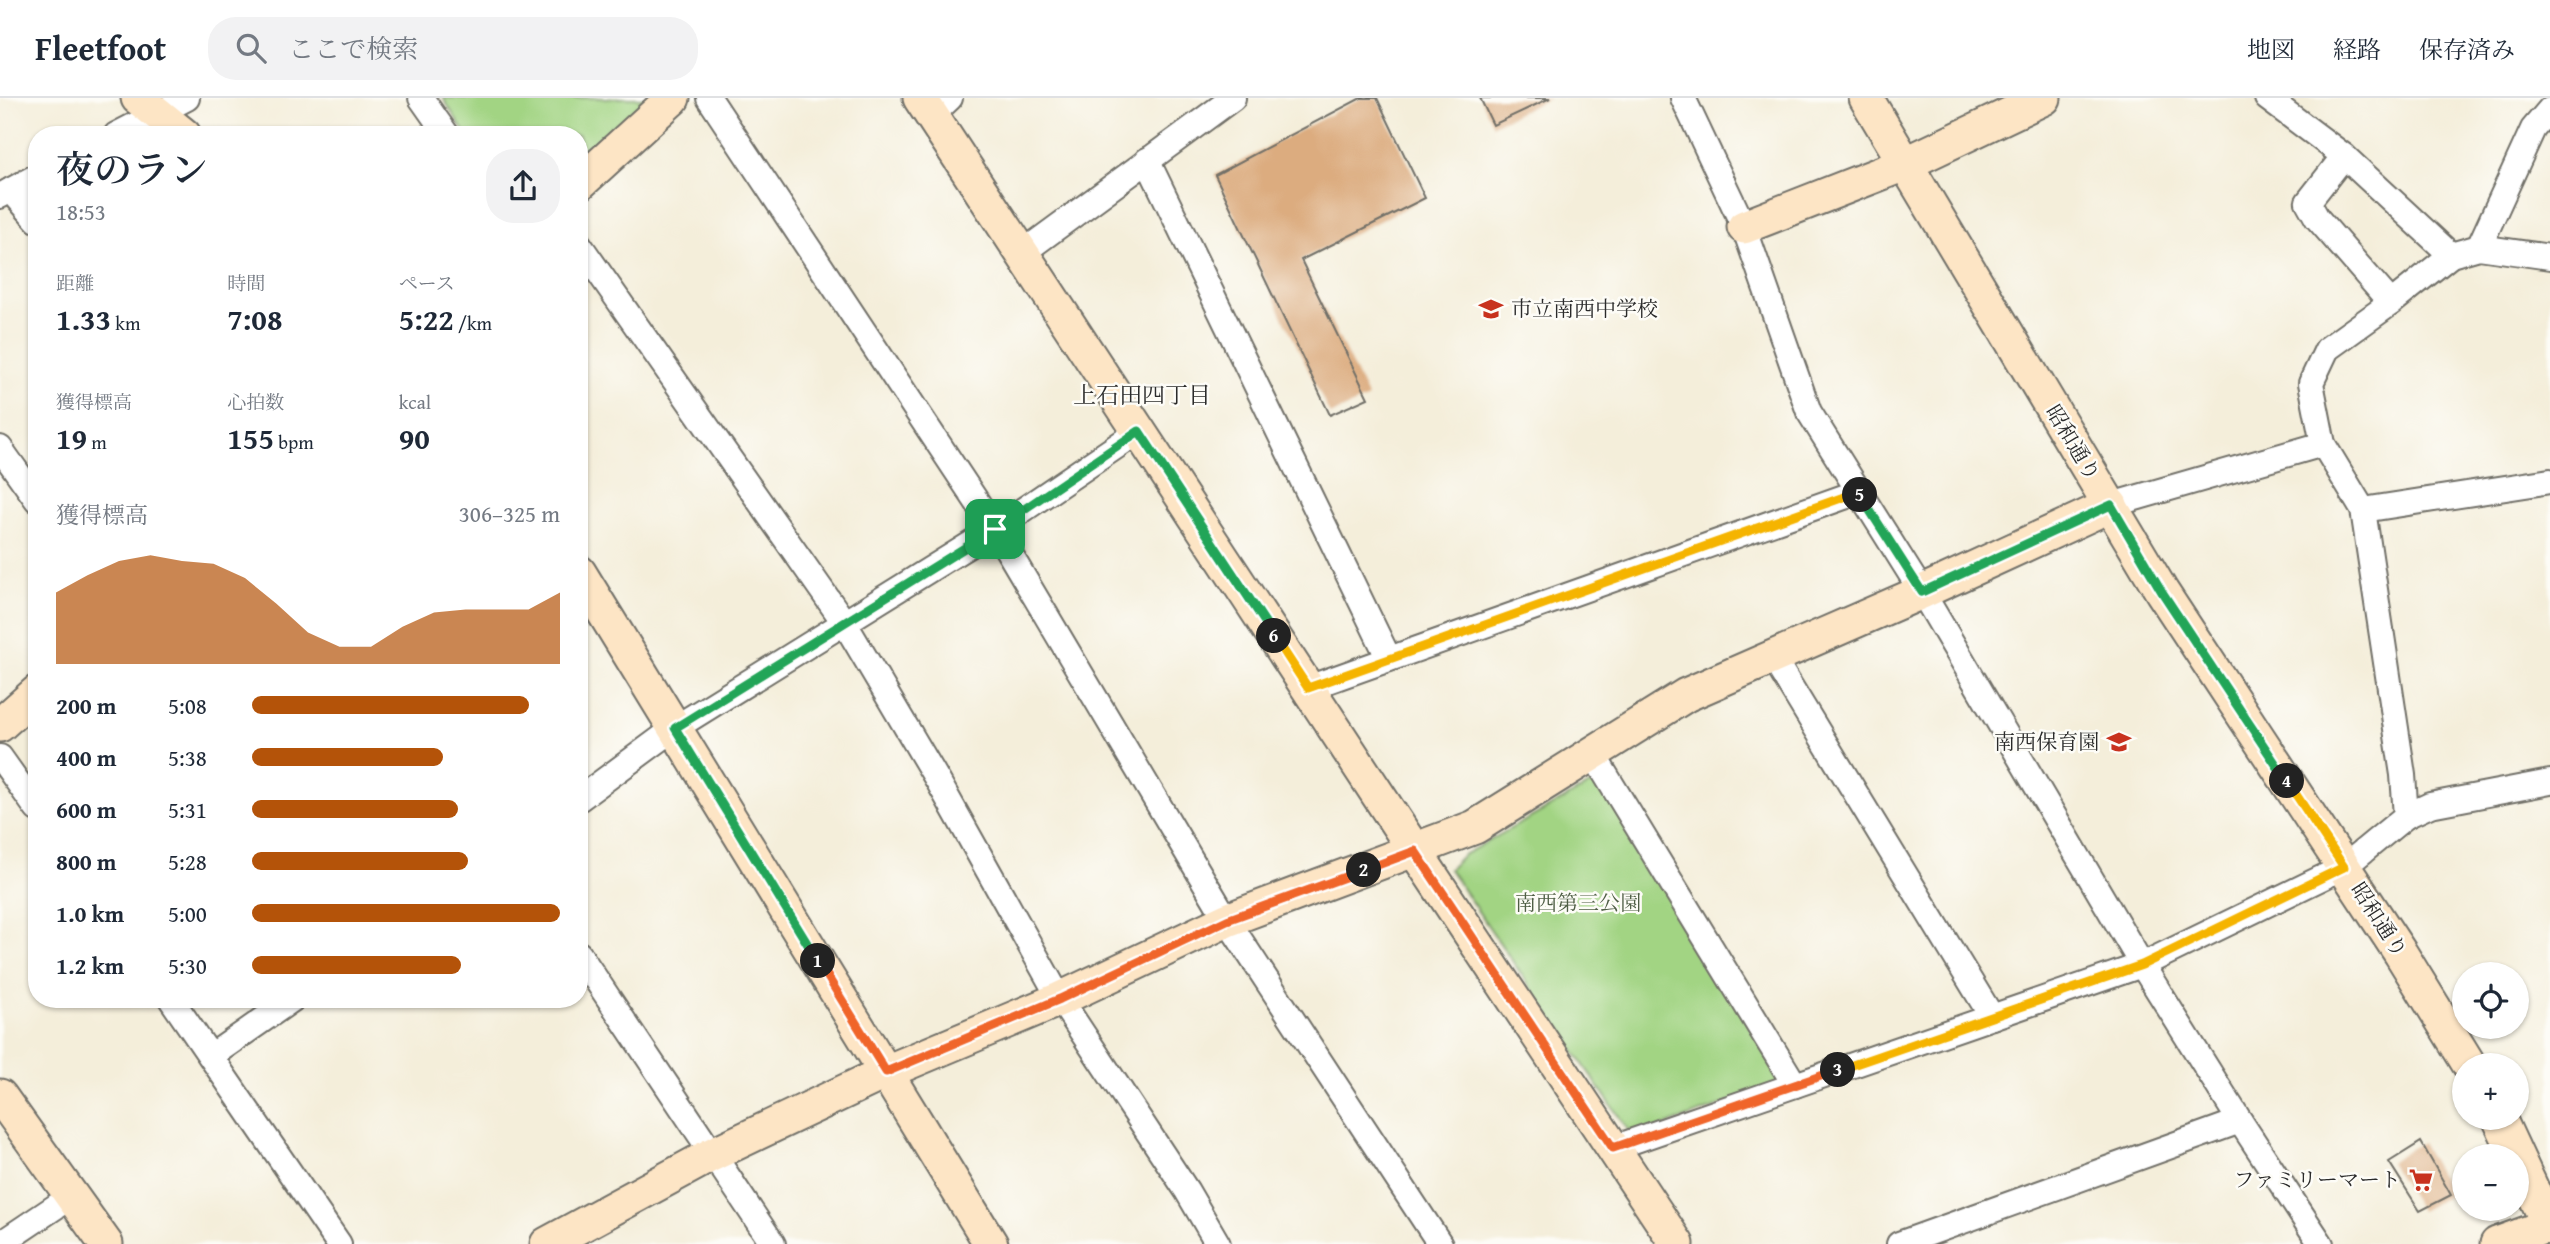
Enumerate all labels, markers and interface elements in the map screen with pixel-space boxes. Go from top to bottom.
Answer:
search box [208,17,698,80]
text: Fleetfoot [35,24,166,72]
icon: search [232,29,270,67]
text: ここで検索 [288,29,418,68]
text: 地図 [2247,32,2295,67]
text: 経路 [2333,32,2381,67]
text: 保存済み [2419,32,2515,67]
text: 夜のラン [56,141,208,197]
button: share [486,149,560,223]
text: 18:53 [56,195,106,228]
text: 距離 [56,269,94,297]
text: 時間 [227,269,265,297]
text: ペース [399,269,455,297]
place label: 市立南西中学校 [1511,293,1658,324]
school or university icon: 市立南西中学校 [1477,295,1505,323]
text: 1.33 [56,297,111,341]
text: 7:08 [227,297,282,341]
text: 5:22 [399,297,454,341]
text: km [111,309,140,337]
text: /km [454,309,492,337]
district label: 上石田四丁目 [1073,378,1211,411]
text: 獲得標高 [56,388,132,416]
text: 心拍数 [227,388,284,416]
text: kcal [399,388,431,416]
street label: 昭和通り [2039,399,2108,487]
text: 19 [56,416,87,460]
text: 155 [227,416,274,460]
text: 90 [399,416,430,460]
text: m [87,428,107,456]
text: bpm [274,428,314,456]
pin: 5 [1842,478,1878,512]
text: 5 [1855,480,1864,508]
text: 306–325 m [459,497,560,530]
text: 獲得標高 [56,498,148,531]
pin [965,499,1025,559]
icon: arrive [976,510,1014,548]
pin: 6 [1256,618,1292,654]
text: 6 [1269,621,1278,649]
text: 200 m [56,689,117,722]
text: 5:08 [168,689,207,722]
place label: 南西保育園 [1994,726,2099,757]
school or university icon: 南西保育園 [2105,728,2133,756]
text: 400 m [56,741,117,774]
text: 5:38 [168,741,207,774]
pin: 4 [2270,764,2304,798]
text: 4 [2282,766,2291,794]
text: 600 m [56,793,117,826]
text: 5:31 [168,793,207,826]
text: 800 m [56,845,117,878]
text: 5:28 [168,845,207,878]
pin: 2 [1346,852,1382,888]
text: 2 [1359,855,1368,883]
street label: 昭和通り [2344,876,2415,963]
park label: 南西第三公園 [1515,887,1641,918]
text: 1.0 km [56,897,124,930]
text: 5:00 [168,897,207,930]
pin: 1 [800,944,836,978]
text: 1 [813,946,822,974]
text: 1.2 km [56,949,124,982]
text: 5:30 [168,949,207,982]
map controls [2452,962,2529,1221]
button: locate [2452,962,2529,1039]
pin: 3 [1820,1052,1856,1088]
button: + [2452,1053,2529,1130]
text: 3 [1833,1055,1842,1083]
button: − [2452,1144,2529,1221]
place label: ファミリーマート [2233,1164,2401,1195]
supermarket icon: ファミリーマート [2407,1166,2435,1194]

